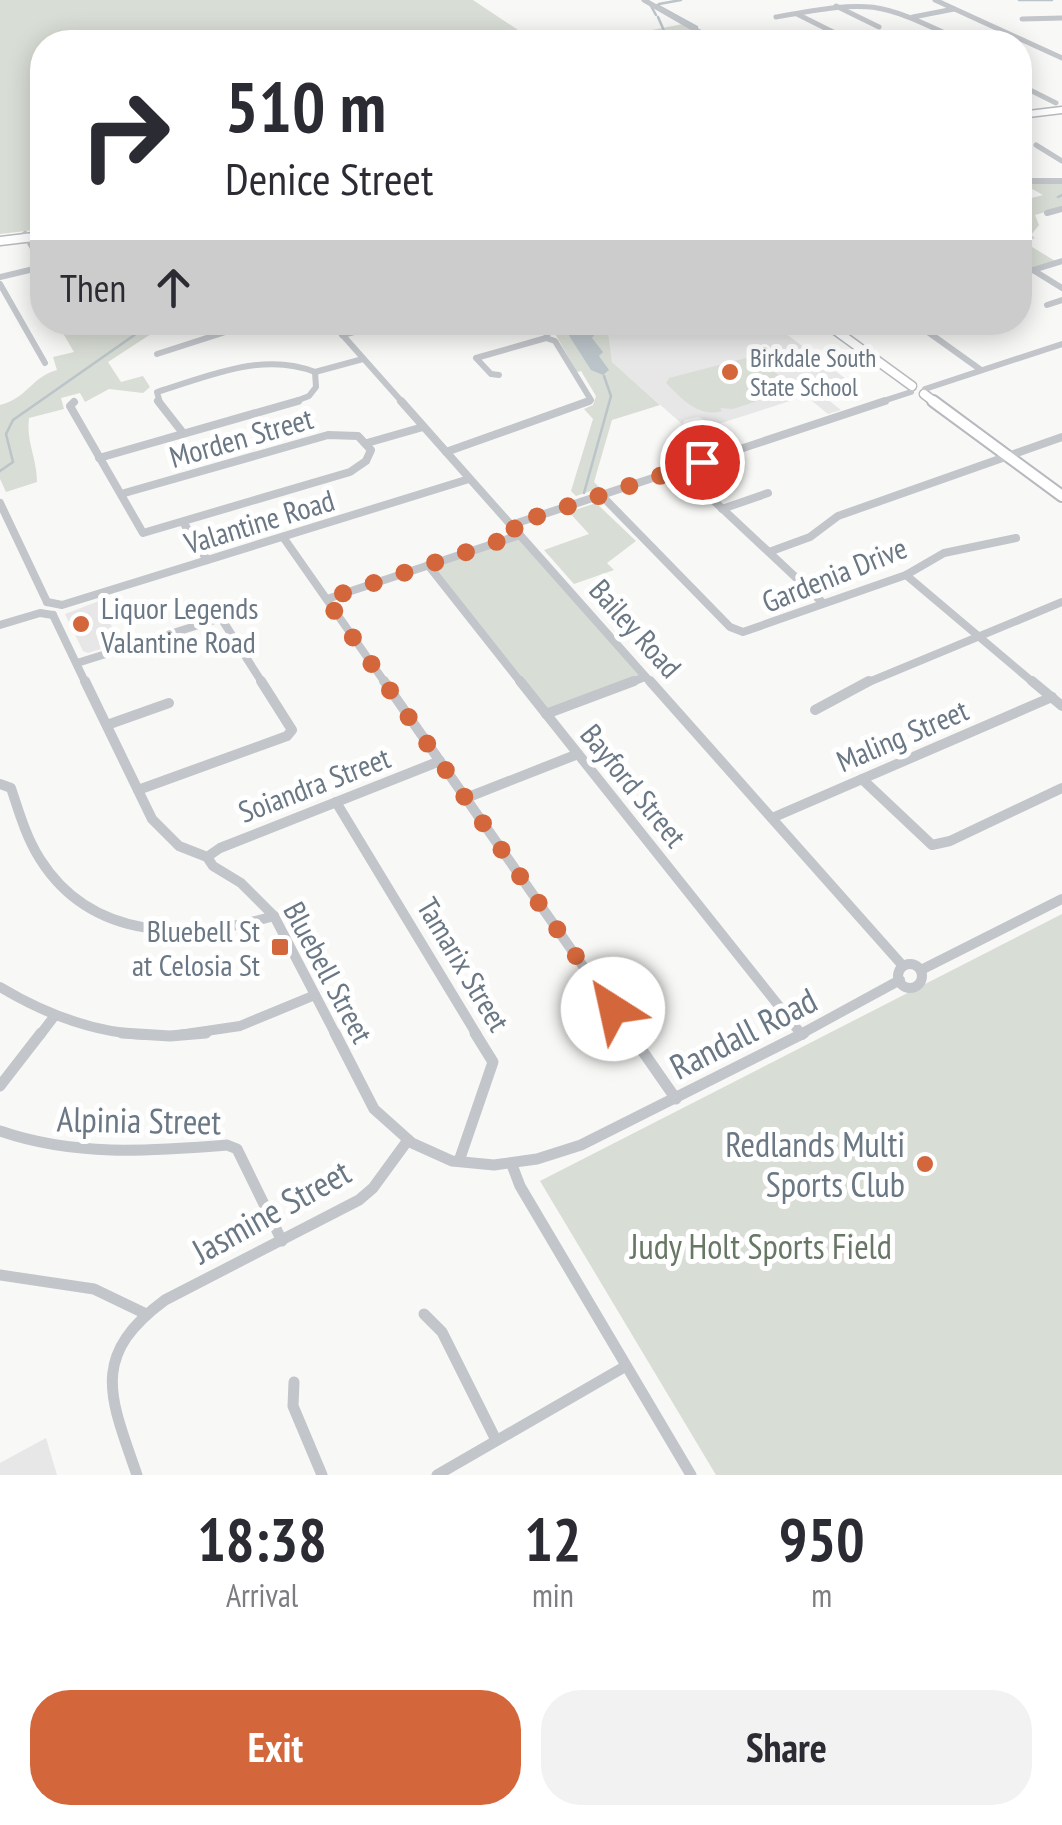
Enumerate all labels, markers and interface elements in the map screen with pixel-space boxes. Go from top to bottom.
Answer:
text: 510 m [225,61,386,151]
icon: right [60,70,190,200]
text: Denice Street [225,149,433,207]
icon: ahead [146,260,201,315]
text: Then [60,263,126,312]
place label: Birkdale South State School [750,342,876,403]
marker: Birkdale South State School [719,361,741,383]
street label: Morden Street [165,398,318,476]
pin [660,420,745,505]
icon: arrive [675,435,730,490]
street label: Valantine Road [178,480,339,563]
street label: Gardenia Drive [756,527,912,621]
street label: Bailey Road [582,571,690,685]
place label: Liquor Legends Valantine Road [100,588,258,661]
marker: Liquor Legends Valantine Road [70,613,92,635]
street label: Maling Street [830,690,974,780]
street label: Bayford Street [572,715,696,855]
street label: Soiandra Street [233,737,396,831]
street label: Tamarix Street [409,890,520,1039]
street label: Bluebell Street [276,895,383,1050]
place label: Bluebell St at Celosia St [132,911,261,984]
marker: Bluebell St at Celosia St [269,936,291,958]
position arrow [561,957,665,1061]
street label: Randall Road [662,976,824,1090]
street label: Alpinia Street [56,1096,222,1144]
place label: Redlands Multi Sports Club [725,1121,905,1207]
street label: Jasmine Street [183,1148,359,1274]
marker: Redlands Multi Sports Club [914,1153,936,1175]
park label: Judy Holt Sports Field [629,1223,892,1269]
text: 18:38 [197,1500,327,1578]
text: 12 [524,1500,582,1578]
text: 950 [779,1500,865,1578]
text: Arrival [226,1574,298,1616]
text: min [532,1574,574,1616]
text: m [811,1574,832,1616]
button: Exit [30,1690,521,1805]
button: Share [541,1690,1032,1805]

